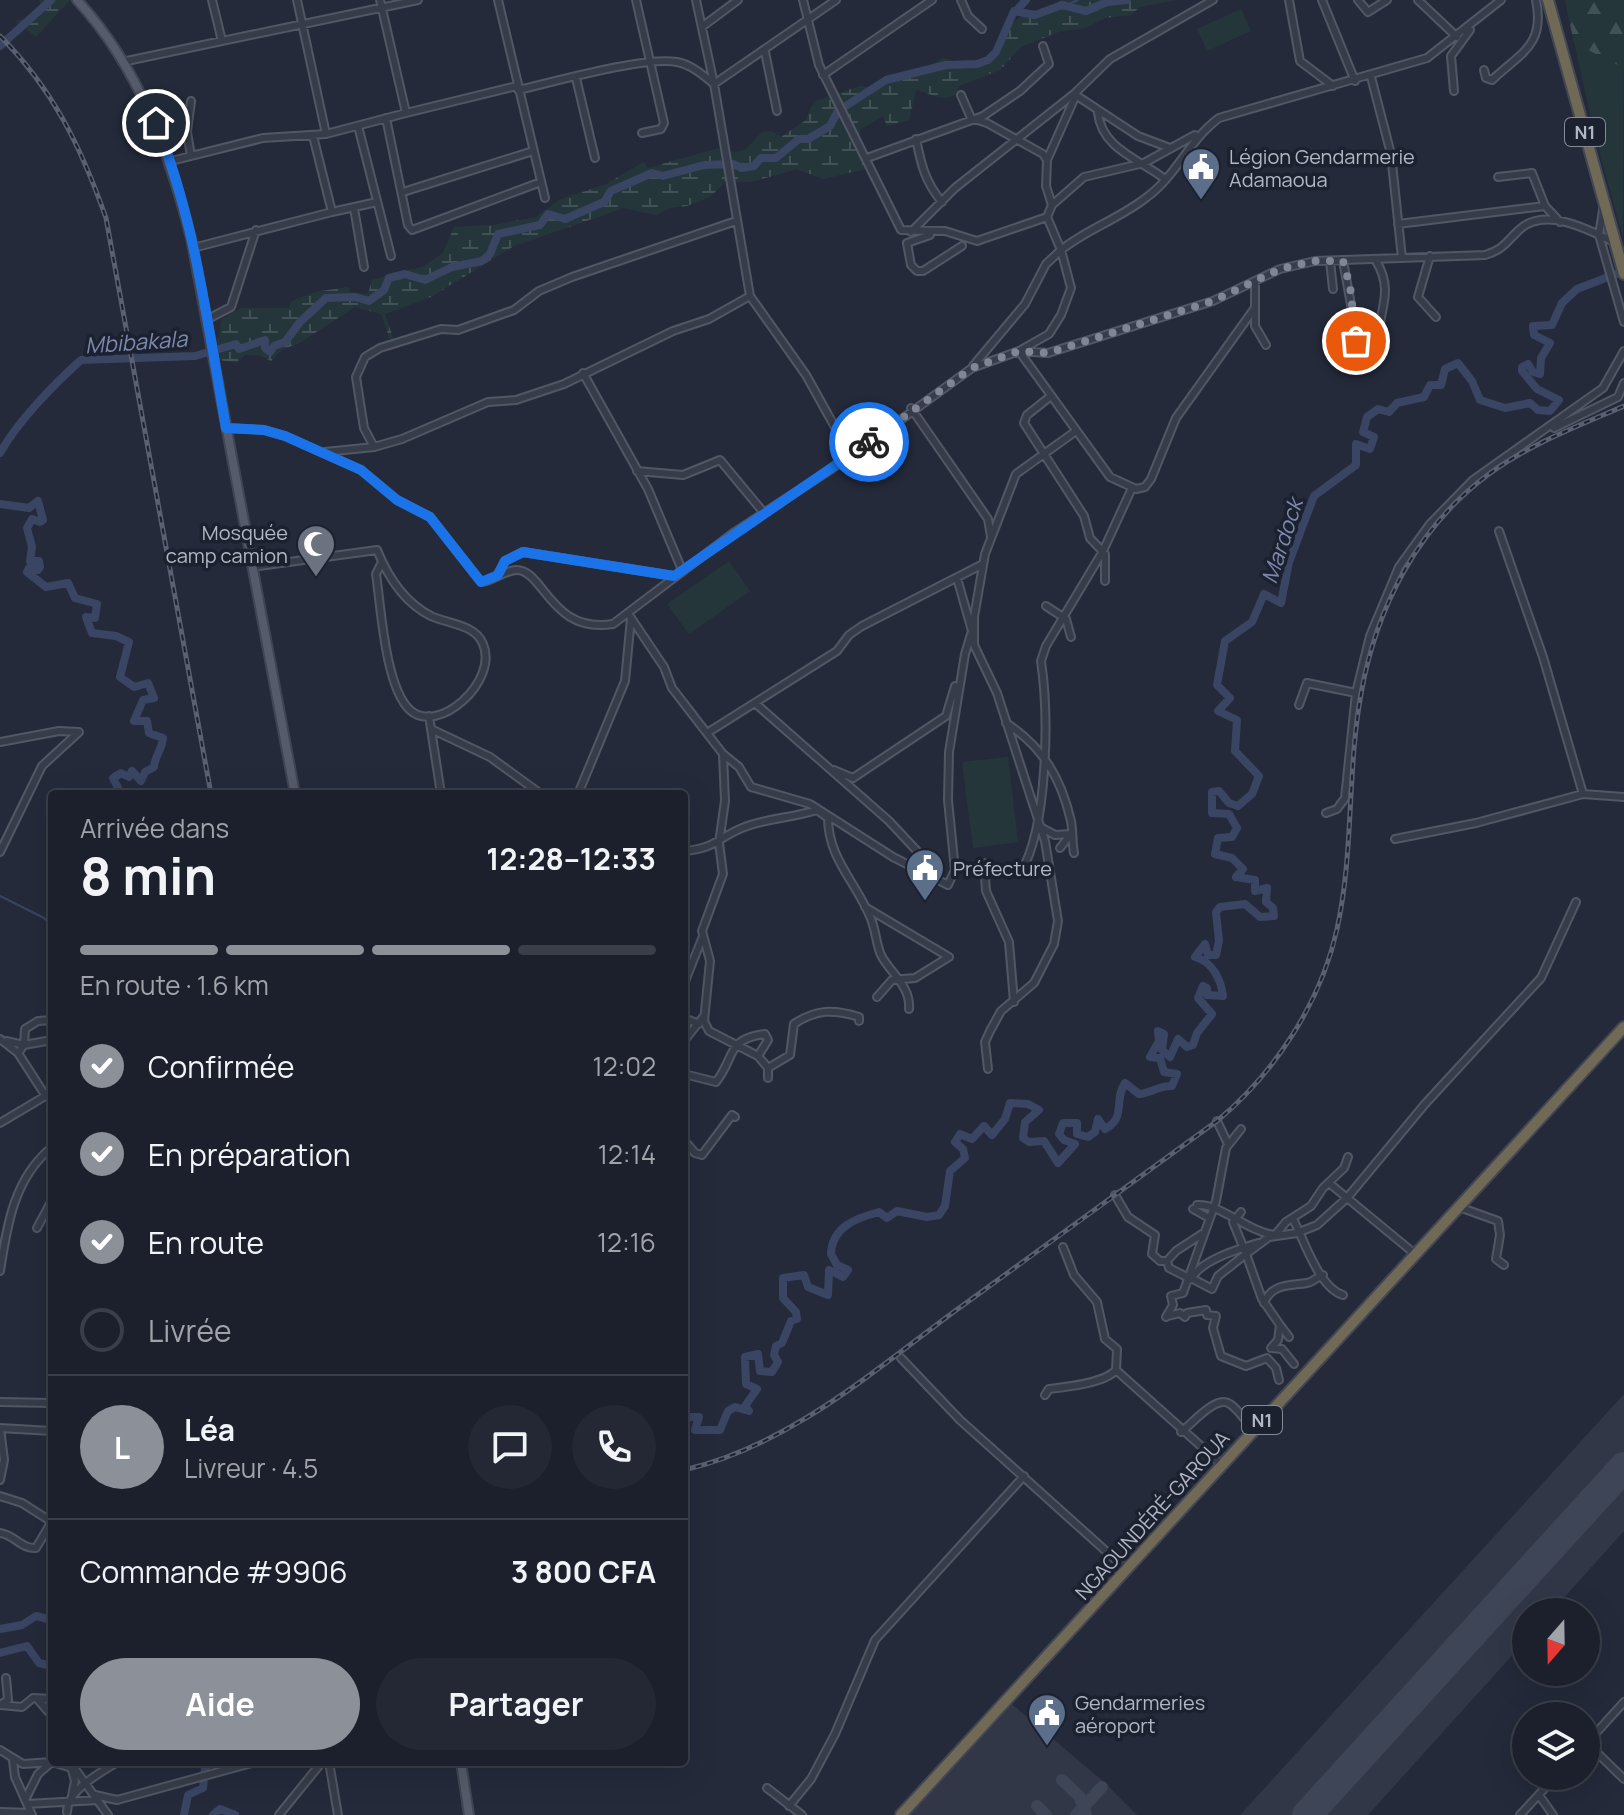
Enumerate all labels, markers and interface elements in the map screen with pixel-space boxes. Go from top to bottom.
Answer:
pin [122,89,190,157]
icon: home [134,101,178,145]
road number: N1 [1565,118,1605,146]
place label: Légion Gendarmerie Adamaoua [1229,143,1415,193]
public building icon: Légion Gendarmerie Adamaoua [1180,146,1222,201]
pin [1322,307,1390,375]
icon: bag [1334,319,1378,363]
water label: Mbibakala [84,323,190,361]
courier [829,402,909,482]
icon: bike [847,420,891,464]
water label: Mardock [1254,492,1311,587]
place label: Mosquée camp camion [166,519,288,569]
mosque icon: Mosquée camp camion [295,523,337,578]
text: Arrivée dans [80,810,229,846]
text: 12:28–12:33 [486,838,656,879]
text: 8 min [80,840,216,911]
public building icon: Préfecture [904,847,946,902]
place label: Préfecture [953,855,1052,882]
text: En route · 1.6 km [80,967,269,1003]
icon: check [80,1044,124,1088]
text: Confirmée [148,1046,294,1087]
text: 12:02 [593,1048,656,1084]
icon: check [80,1132,124,1176]
text: En préparation [148,1134,350,1175]
text: 12:14 [598,1136,656,1172]
icon: check [80,1220,124,1264]
text: En route [148,1222,264,1263]
text: 12:16 [597,1224,656,1260]
text: Livrée [148,1310,231,1351]
button: chat [468,1405,552,1489]
button: phone [572,1405,656,1489]
road number: N1 [1242,1406,1282,1434]
text: Léa [184,1409,235,1450]
street label: NGAOUNDÉRÉ-GAROUA [1069,1424,1235,1605]
text: L [114,1427,130,1468]
text: Livreur · 4.5 [184,1450,318,1486]
text: Commande #9906 [80,1551,348,1592]
text: 3 800 CFA [511,1551,656,1592]
north arrow [1512,1598,1600,1686]
map controls [1512,1598,1600,1790]
button: Aide [80,1658,360,1750]
button: Partager [376,1658,656,1750]
place label: Gendarmeries aéroport [1075,1689,1205,1739]
public building icon: Gendarmeries aéroport [1026,1692,1068,1747]
button: layers [1512,1702,1600,1790]

